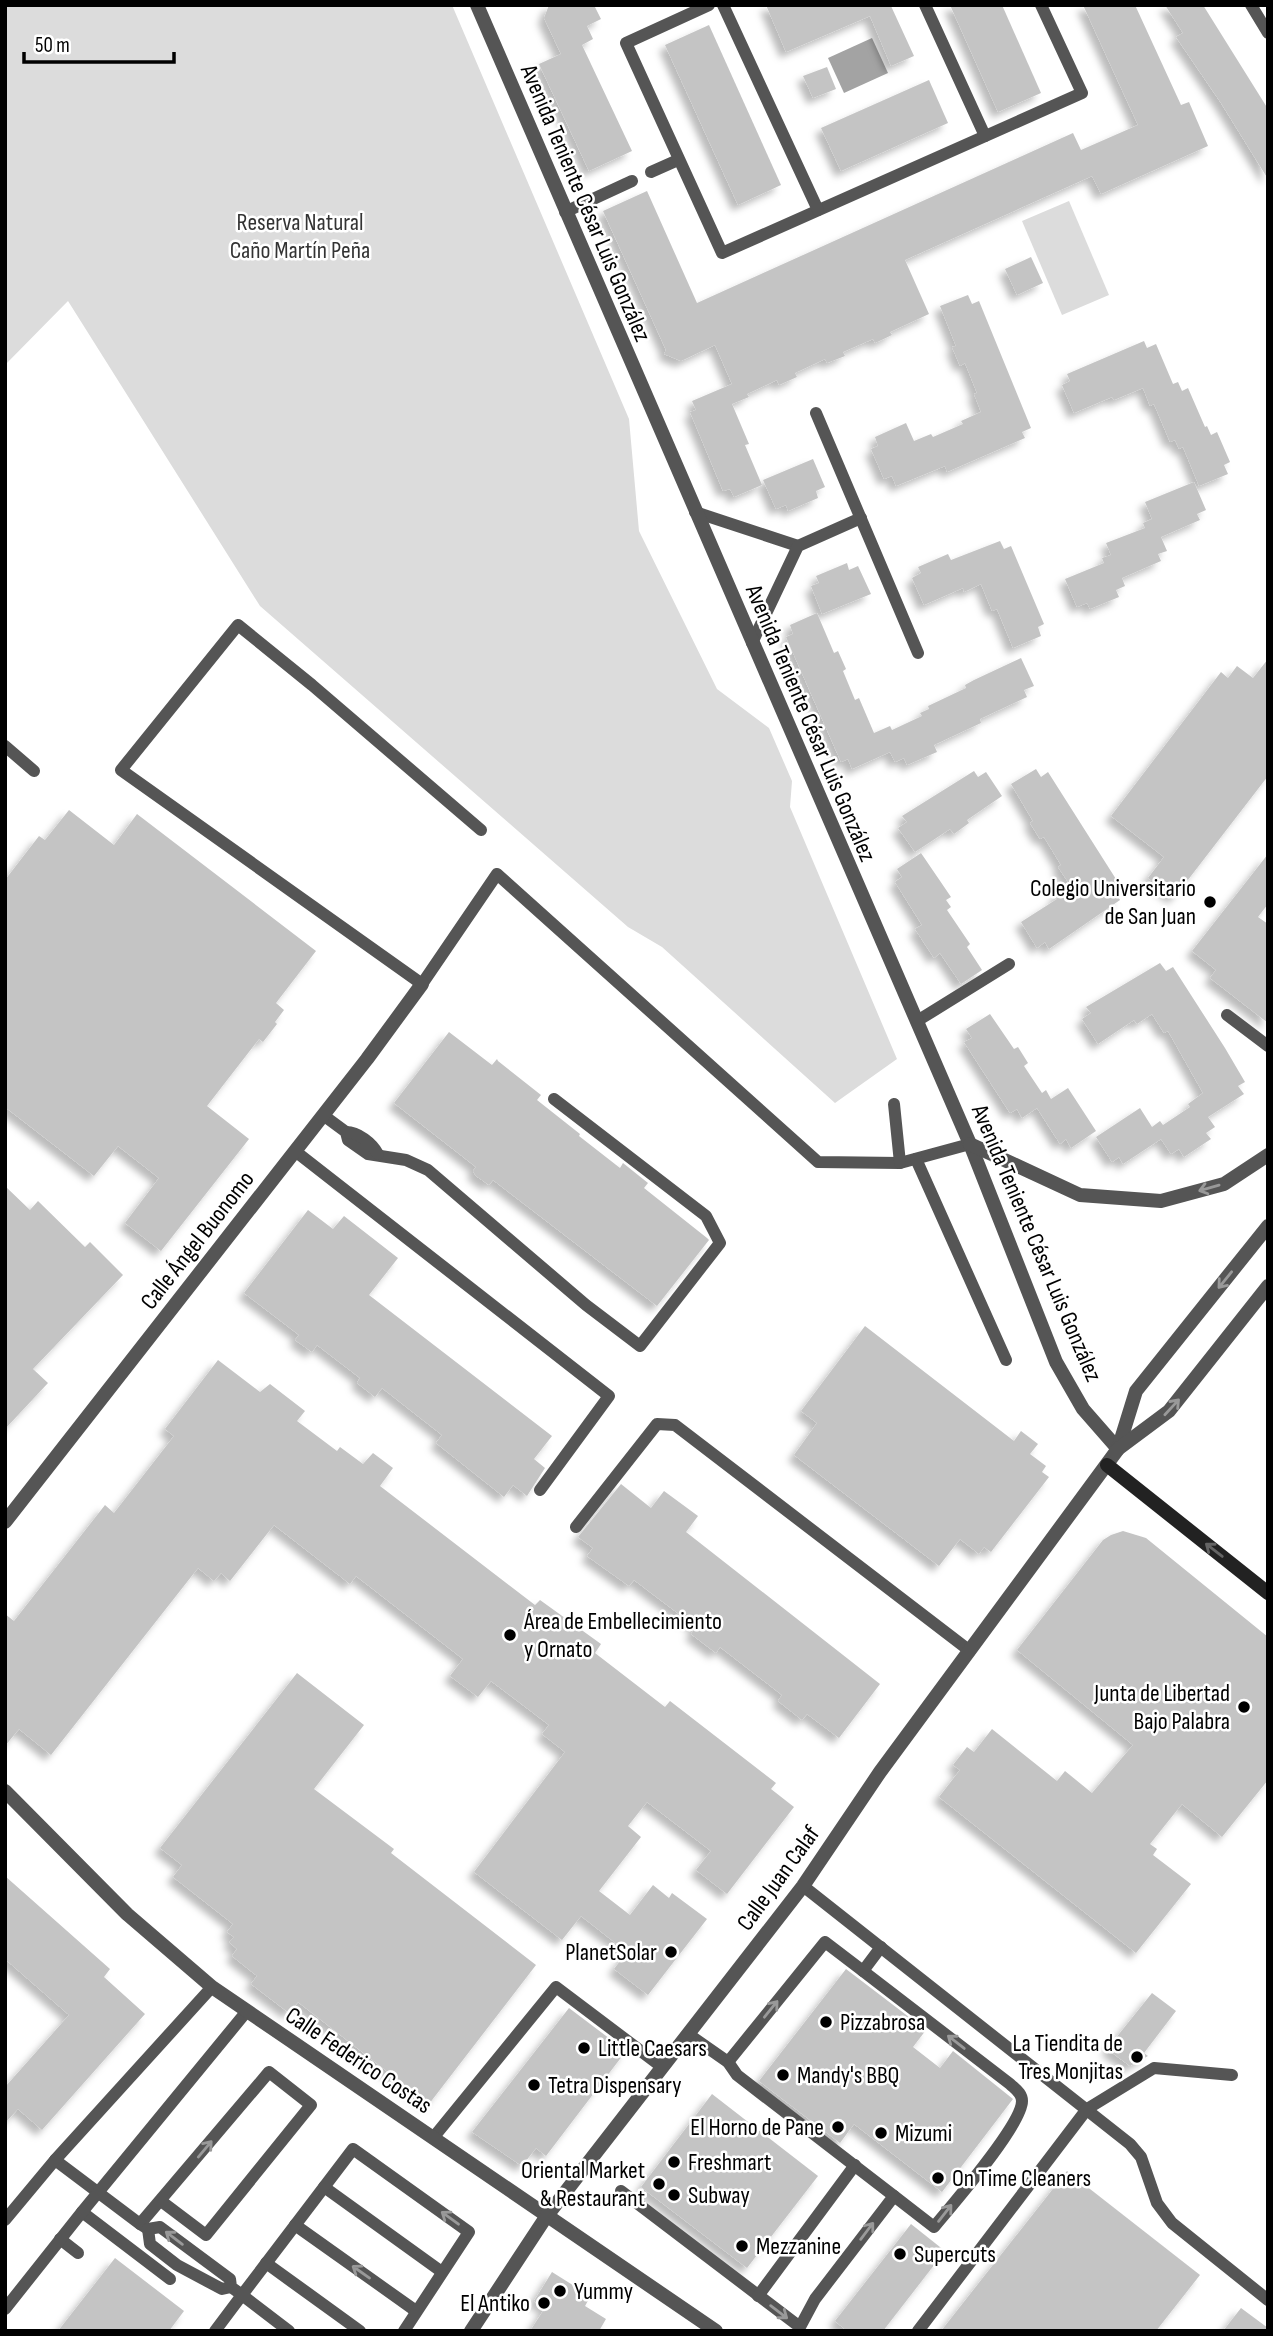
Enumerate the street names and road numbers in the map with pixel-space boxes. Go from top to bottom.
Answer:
street label: Avenida Teniente César Luis González [514,59,657,346]
street label: Avenida Teniente César Luis González [739,579,882,866]
street label: Avenida Teniente César Luis González [965,1099,1108,1386]
street label: Calle Ángel Buonomo [134,1165,260,1315]
street label: Calle Juan Calaf [731,1819,827,1936]
street label: Calle Federico Costas [280,2001,438,2120]

